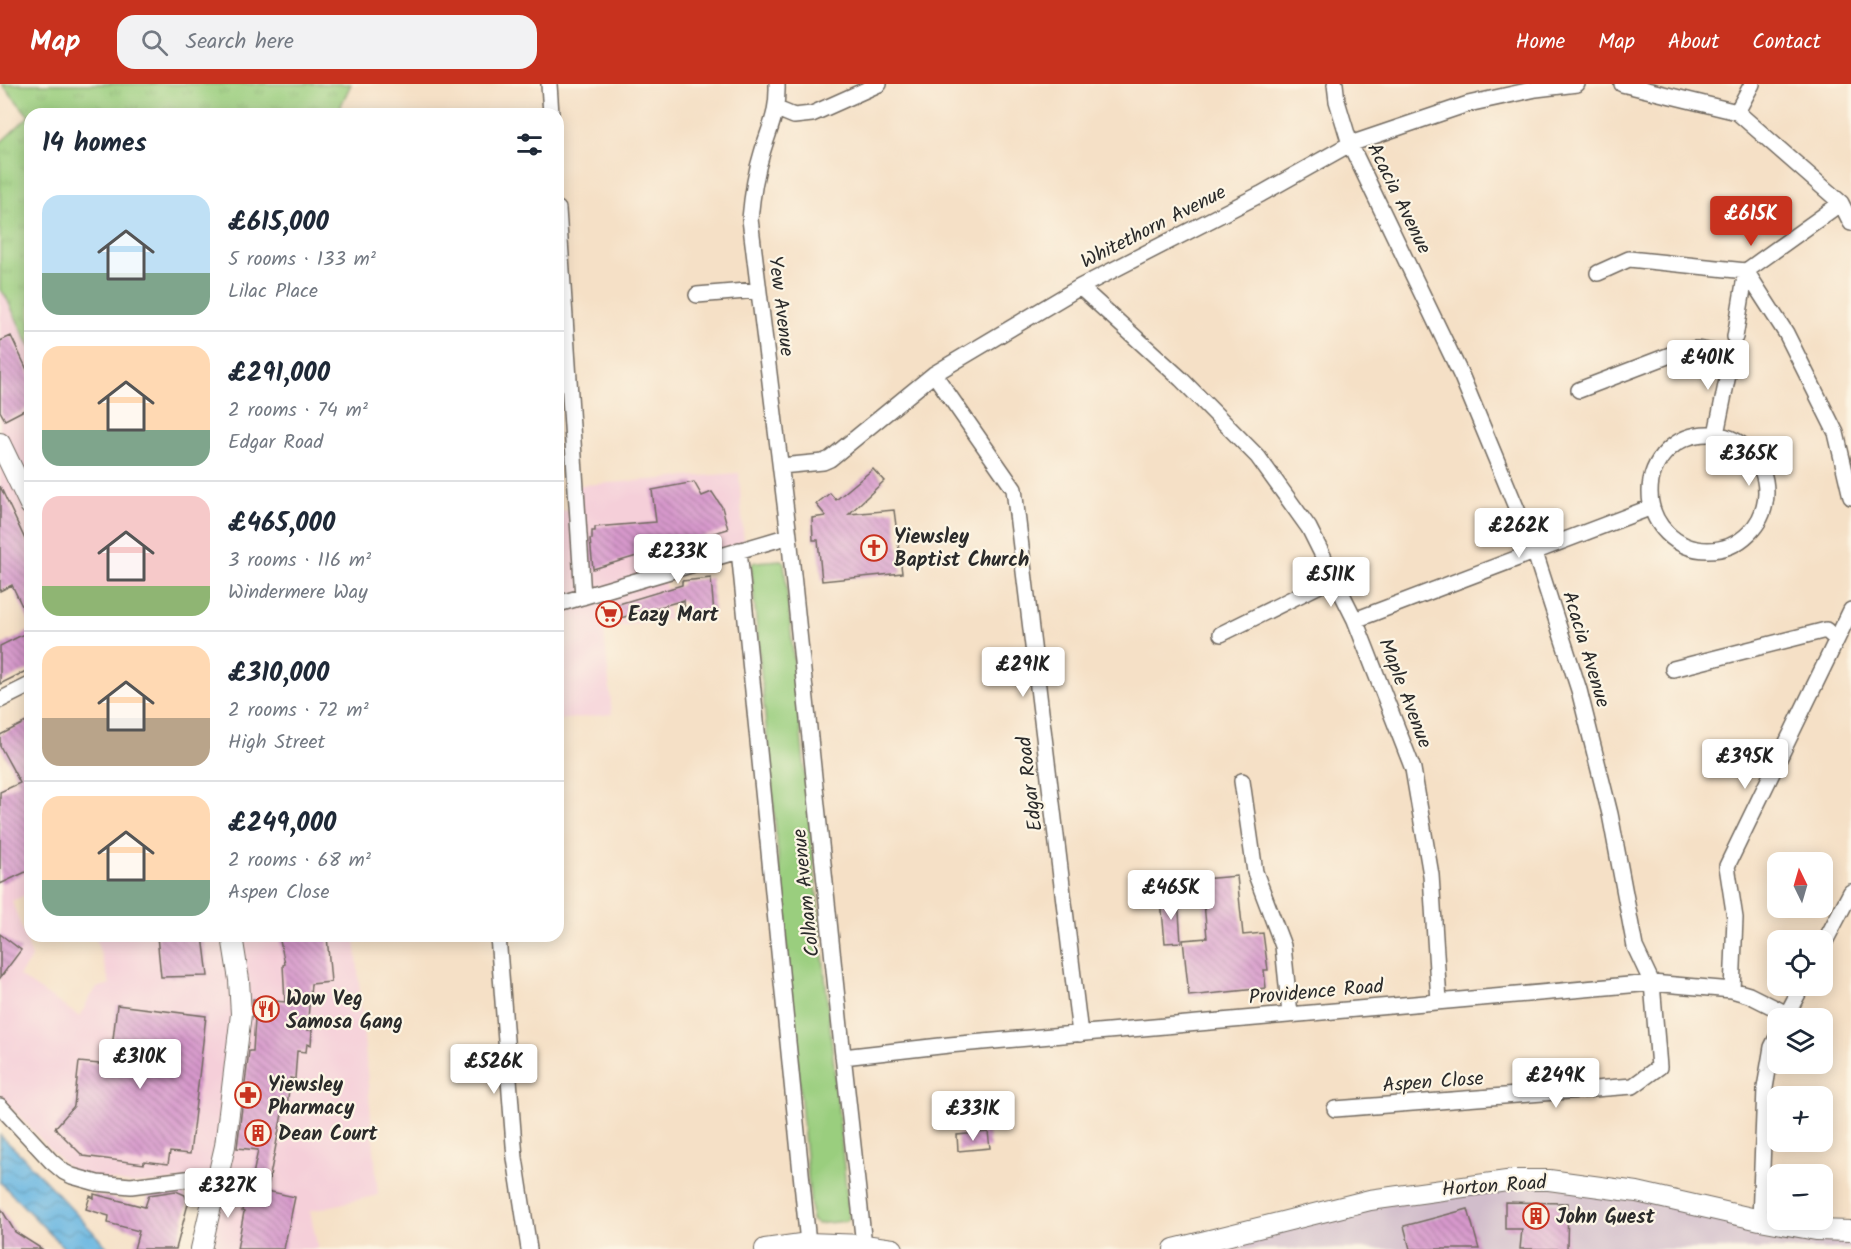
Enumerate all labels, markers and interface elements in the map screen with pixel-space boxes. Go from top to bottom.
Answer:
search box [117,15,537,69]
text: Map [30,20,81,65]
text: Search here [186,25,294,60]
icon: search [138,26,171,59]
text: Home [1516,26,1565,59]
text: Map [1598,26,1635,59]
text: About [1668,26,1719,59]
text: Contact [1752,26,1821,59]
text: 14 homes [42,123,147,165]
icon: filters [513,128,546,161]
street label: Acacia Avenue [1357,138,1439,260]
street label: Whitethorn Avenue [1076,177,1232,278]
pin: £615K [1709,196,1793,247]
text: £615K [1724,199,1778,231]
text: £615,000 [228,202,329,244]
icon: home [90,219,162,291]
text: 5 rooms · 133 m² [228,244,376,276]
street label: Yew Avenue [758,254,802,358]
text: Lilac Place [228,276,318,308]
pin: £401K [1666,340,1750,391]
text: £401K [1681,343,1735,375]
text: £291,000 [228,353,330,395]
icon: home [90,370,162,442]
text: 2 rooms · 74 m² [228,395,368,427]
text: Edgar Road [228,427,323,459]
pin: £365K [1707,436,1791,487]
text: £365K [1720,439,1778,471]
text: £465,000 [228,503,335,545]
pin: £262K [1477,508,1561,559]
text: £262K [1489,511,1549,543]
icon: home [90,520,162,592]
place label: Yiewsley Baptist Church [894,522,1029,577]
church icon: Yiewsley Baptist Church [859,533,889,563]
pin: £233K [636,534,720,585]
text: £233K [648,537,708,569]
text: 3 rooms · 116 m² [228,545,371,577]
pin: £511K [1289,557,1373,608]
text: £511K [1307,560,1355,592]
text: Windermere Way [228,577,368,609]
street label: Acacia Avenue [1552,587,1618,712]
supermarket icon: Eazy Mart [594,599,624,629]
place label: Eazy Mart [628,600,719,632]
street label: Maple Avenue [1368,634,1440,753]
pin: £291K [981,647,1065,698]
text: £291K [996,650,1050,682]
text: £310,000 [228,653,329,695]
icon: home [90,670,162,742]
text: 2 rooms · 72 m² [228,695,369,727]
text: High Street [228,727,325,759]
street label: Edgar Road [1009,734,1053,833]
pin: £395K [1703,739,1787,790]
text: £395K [1716,742,1774,774]
text: £249,000 [228,803,336,845]
icon: home [90,820,162,892]
street label: Colham Avenue [784,827,830,959]
text: 2 rooms · 68 m² [228,845,371,877]
north arrow [1767,852,1833,918]
map controls [1767,852,1833,1230]
pin: £465K [1129,870,1213,921]
text: £465K [1142,873,1200,905]
text: Aspen Close [228,877,329,909]
button: locate [1767,930,1833,996]
street label: Providence Road [1247,971,1386,1015]
place label: Wow Veg Samosa Gang [286,984,403,1039]
restaurant icon: Wow Veg Samosa Gang [251,994,281,1024]
button: layers [1767,1008,1833,1074]
pin: £310K [98,1039,182,1090]
text: £310K [113,1042,167,1074]
pin: £526K [452,1044,536,1095]
text: £526K [464,1047,524,1079]
pin: £249K [1514,1058,1598,1109]
text: £249K [1526,1061,1586,1093]
street label: Aspen Close [1381,1063,1485,1102]
place label: Yiewsley Pharmacy [268,1070,355,1125]
pharmacy icon: Yiewsley Pharmacy [233,1080,263,1110]
button: + [1767,1086,1833,1152]
pin: £331K [931,1091,1015,1142]
text: £331K [946,1094,1000,1126]
building icon: Dean Court [243,1118,273,1148]
place label: Dean Court [278,1119,378,1151]
button: − [1767,1164,1833,1230]
street label: Horton Road [1441,1167,1548,1207]
pin: £327K [186,1168,270,1219]
text: £327K [199,1171,257,1203]
building icon: John Guest [1521,1201,1551,1231]
place label: John Guest [1556,1202,1656,1234]

